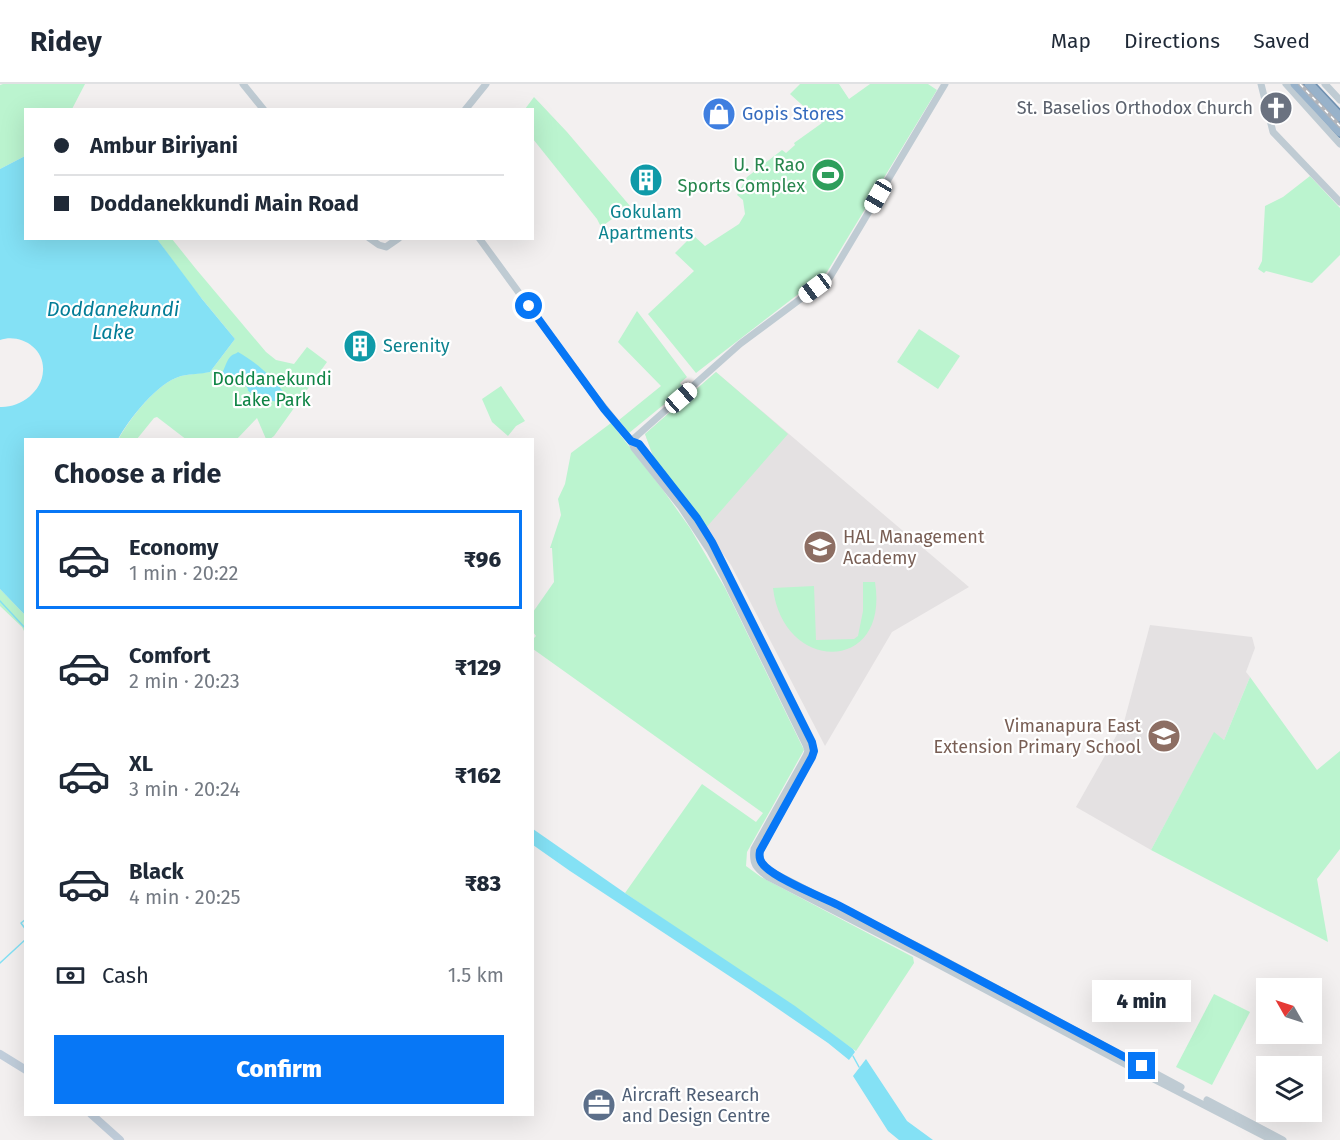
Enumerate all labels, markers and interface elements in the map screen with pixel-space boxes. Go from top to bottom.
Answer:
text: Ridey [30,25,102,58]
text: Map [1051,28,1091,54]
text: Directions [1124,28,1220,54]
text: Saved [1253,28,1310,54]
church icon: St. Baselios Orthodox Church [1258,90,1294,126]
shop icon: Gopis Stores [701,96,737,132]
place label: St. Baselios Orthodox Church [1017,97,1253,119]
place label: Gopis Stores [742,103,844,125]
text: Ambur Biriyani [90,132,238,159]
place label: U. R. Rao Sports Complex [677,154,805,197]
sports icon: U. R. Rao Sports Complex [810,157,846,193]
building icon: Gokulam Apartments [628,162,664,198]
car [861,176,895,216]
text: Doddanekkundi Main Road [90,190,359,217]
place label: Gokulam Apartments [599,201,693,244]
car [795,270,835,306]
route start [515,292,542,319]
water label: Doddanekundi Lake [47,297,180,344]
building icon: Serenity [342,328,378,364]
place label: Serenity [383,335,450,357]
park label: Doddanekundi Lake Park [212,368,332,411]
car [662,379,700,417]
text: Choose a ride [54,458,221,490]
place label: HAL Management Academy [843,526,985,569]
school or university icon: HAL Management Academy [802,529,838,565]
icon: car [57,533,111,587]
text: Economy [129,534,218,561]
text: ₹96 [464,546,501,573]
text: 1 min · 20:22 [129,561,239,585]
icon: car [57,641,111,695]
text: Comfort [129,642,210,669]
text: ₹129 [455,654,501,681]
text: 2 min · 20:23 [129,669,240,693]
place label: Vimanapura East Extension Primary School [934,715,1141,758]
school or university icon: Vimanapura East Extension Primary School [1146,718,1182,754]
icon: car [57,749,111,803]
text: XL [129,750,153,777]
text: ₹162 [455,762,501,789]
text: 3 min · 20:24 [129,777,240,801]
icon: car [57,857,111,911]
text: Black [129,858,184,885]
text: ₹83 [465,870,501,897]
text: 4 min · 20:25 [129,885,241,909]
icon: cash [54,959,87,992]
text: Cash [102,962,149,989]
text: 1.5 km [448,963,504,987]
north arrow [1256,978,1322,1044]
map controls [1256,978,1322,1122]
callout: 4 min [1092,979,1192,1021]
text: 4 min [1116,989,1167,1013]
button: Confirm [54,1035,504,1104]
route end [1128,1052,1155,1079]
button: layers [1256,1056,1322,1122]
place label: Aircraft Research and Design Centre [622,1084,770,1127]
office icon: Aircraft Research and Design Centre [581,1087,617,1123]

